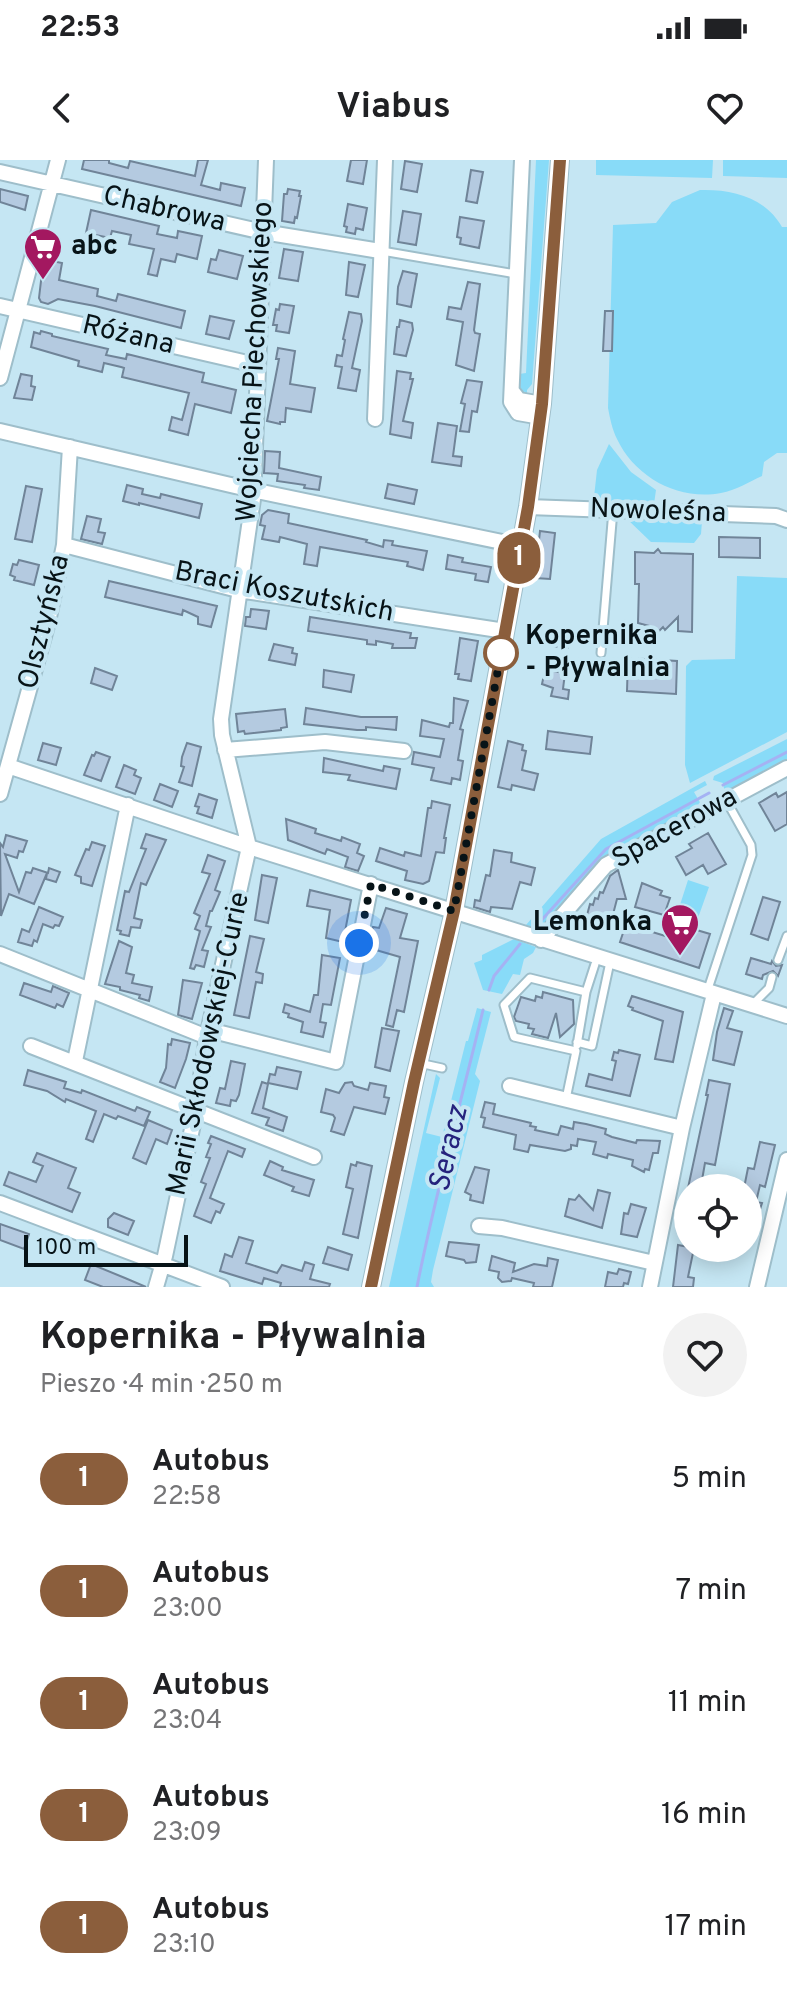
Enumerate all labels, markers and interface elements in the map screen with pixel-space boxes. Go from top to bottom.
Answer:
text: 22:53 [40,10,120,47]
text: Viabus [336,85,451,131]
icon: back [40,86,84,130]
icon: heart [703,86,747,130]
street label: Chabrowa [99,178,229,242]
street label: Wojciecha Piechowskiego [230,201,282,523]
supermarket icon: abc [22,226,64,281]
place label: abc [71,229,118,265]
street label: Różana [78,308,178,364]
street label: Nowoleśna [589,492,727,532]
line badge: 1 [493,532,545,584]
text: 1 [513,540,525,576]
street label: Olsztyńska [11,551,79,693]
street label: Braci Koszutskich [171,554,397,632]
place label: Kopernika - Pływalnia [525,619,670,687]
marker: Kopernika - Pływalnia [484,636,518,670]
street label: Spacerowa [606,780,744,878]
street label: Marii Skłodowskiej-Curie [159,889,259,1199]
supermarket icon: Lemonka [659,902,701,957]
place label: Lemonka [533,905,652,941]
your location [339,923,379,963]
water label: Seracz [422,1101,478,1196]
map controls [674,1174,762,1262]
button: locate [674,1174,762,1262]
scale bar [24,1231,188,1267]
text: 100 m [36,1235,96,1262]
button: heart [663,1313,747,1397]
text: Kopernika - Pływalnia [40,1314,427,1363]
text: Pieszo · 4 min · 250 m [40,1369,283,1402]
text: Autobus [152,1444,270,1481]
text: 1 [78,1461,90,1497]
text: 5 min [671,1461,747,1498]
text: 22:58 [152,1481,222,1514]
text: Autobus [152,1556,270,1593]
text: 1 [78,1573,90,1609]
text: 7 min [676,1573,747,1610]
text: 23:00 [152,1593,223,1626]
text: Autobus [152,1668,270,1705]
text: 1 [78,1685,90,1721]
text: 11 min [668,1685,747,1722]
text: 23:04 [152,1705,222,1738]
text: Autobus [152,1780,270,1817]
text: 1 [78,1797,90,1833]
text: 16 min [661,1797,747,1834]
text: 23:09 [152,1817,222,1850]
text: Autobus [152,1892,270,1929]
text: 1 [78,1909,90,1945]
text: 17 min [664,1909,747,1946]
text: 23:10 [152,1929,216,1962]

